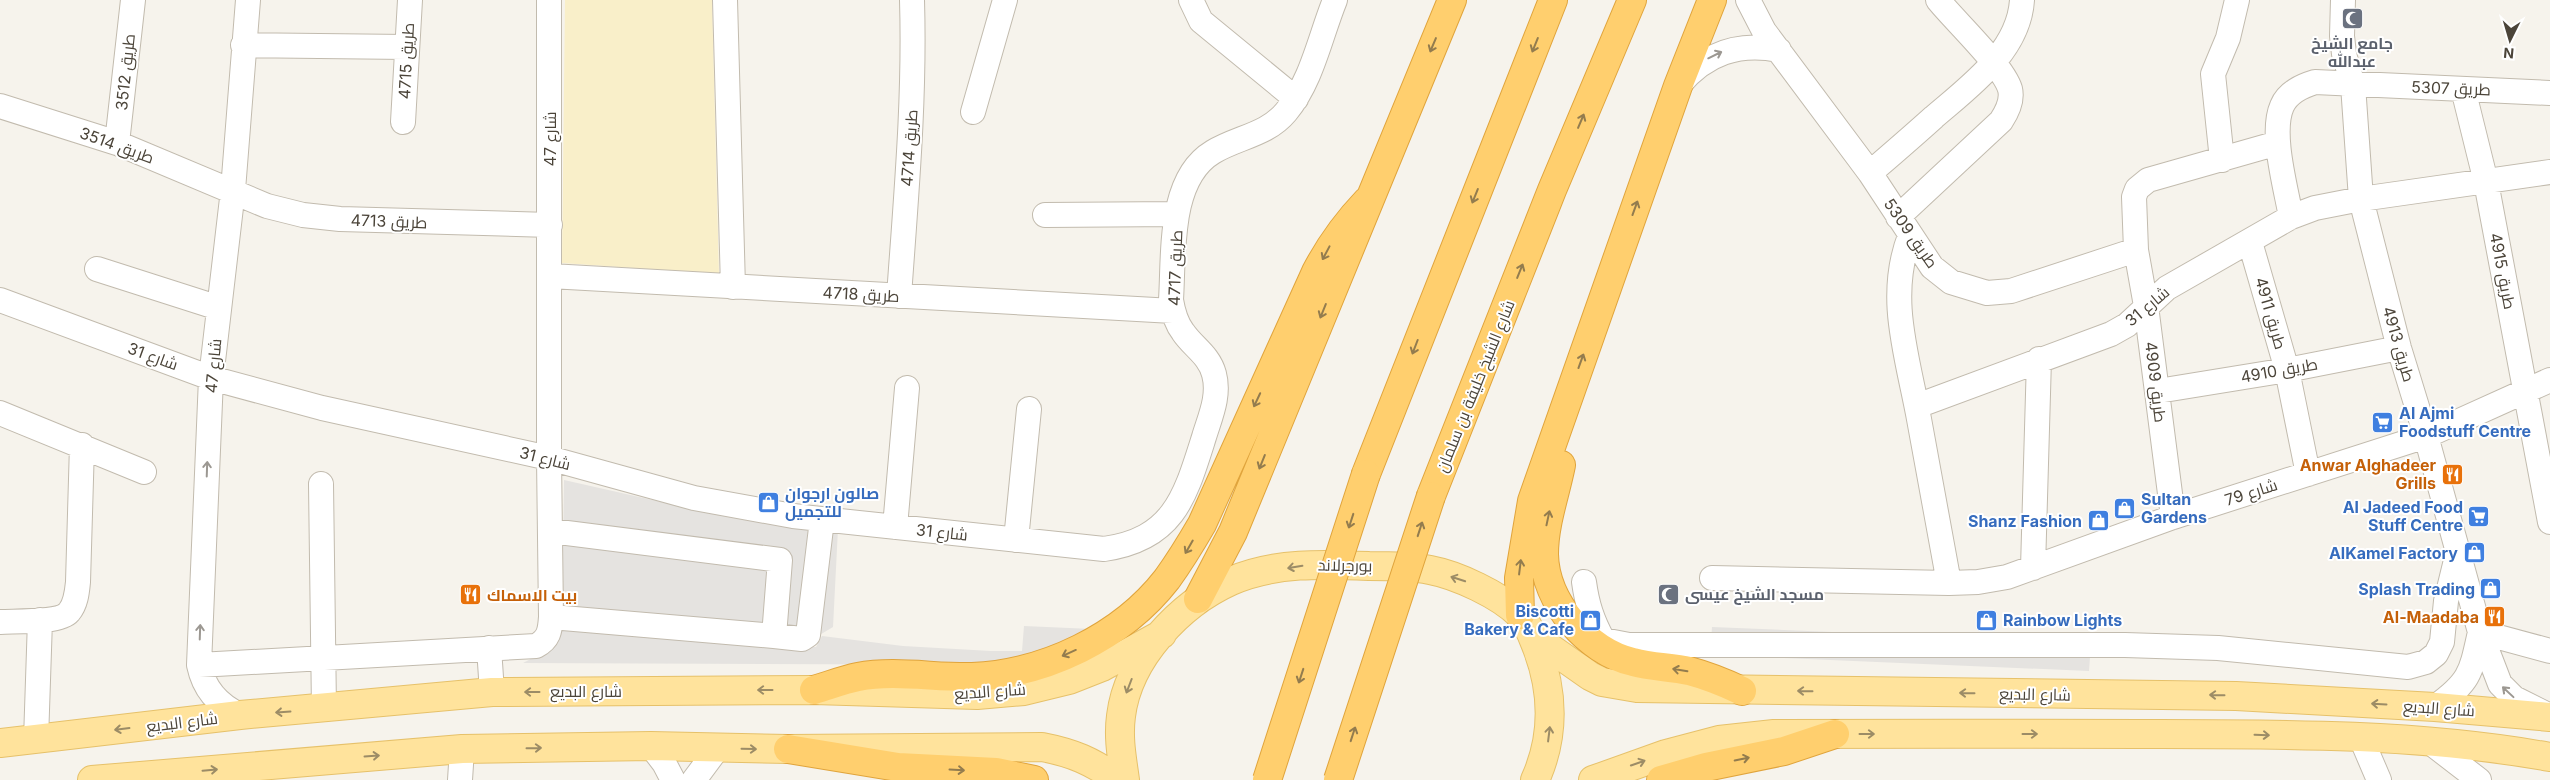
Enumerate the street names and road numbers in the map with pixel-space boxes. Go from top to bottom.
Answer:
street label: طريق 4715 [394,22,419,100]
street label: طريق 3512 [111,33,140,111]
street label: طريق 5307 [2411,77,2491,100]
street label: طريق 4714 [896,109,923,187]
street label: شارع 47 [540,112,562,166]
street label: طريق 3514 [77,122,157,169]
street label: طريق 5309 [1879,194,1942,272]
street label: طريق 4713 [350,210,428,233]
street label: طريق 4717 [1164,230,1187,306]
street label: طريق 4915 [2485,231,2520,311]
street label: طريق 4911 [2250,275,2291,352]
street label: طريق 4718 [822,282,900,307]
street label: شارع 31 [2121,282,2175,332]
street label: شارع الشيخ خليفة بن سلمان [1431,297,1521,476]
street label: طريق 4913 [2378,304,2419,384]
street label: شارع 31 [125,338,181,376]
street label: شارع 47 [201,338,227,394]
street label: طريق 4909 [2140,340,2171,424]
street label: طريق 4910 [2239,353,2319,388]
street label: شارع 31 [517,442,573,476]
street label: شارع 79 [2222,474,2281,512]
street label: شارع 31 [915,519,969,547]
street label: بورجرلاند [1318,555,1372,575]
street label: شارع البديع [953,679,1027,705]
street label: شارع البديع [550,681,622,703]
street label: شارع البديع [1999,683,2071,707]
street label: شارع البديع [2402,696,2476,722]
street label: شارع البديع [145,708,219,738]

